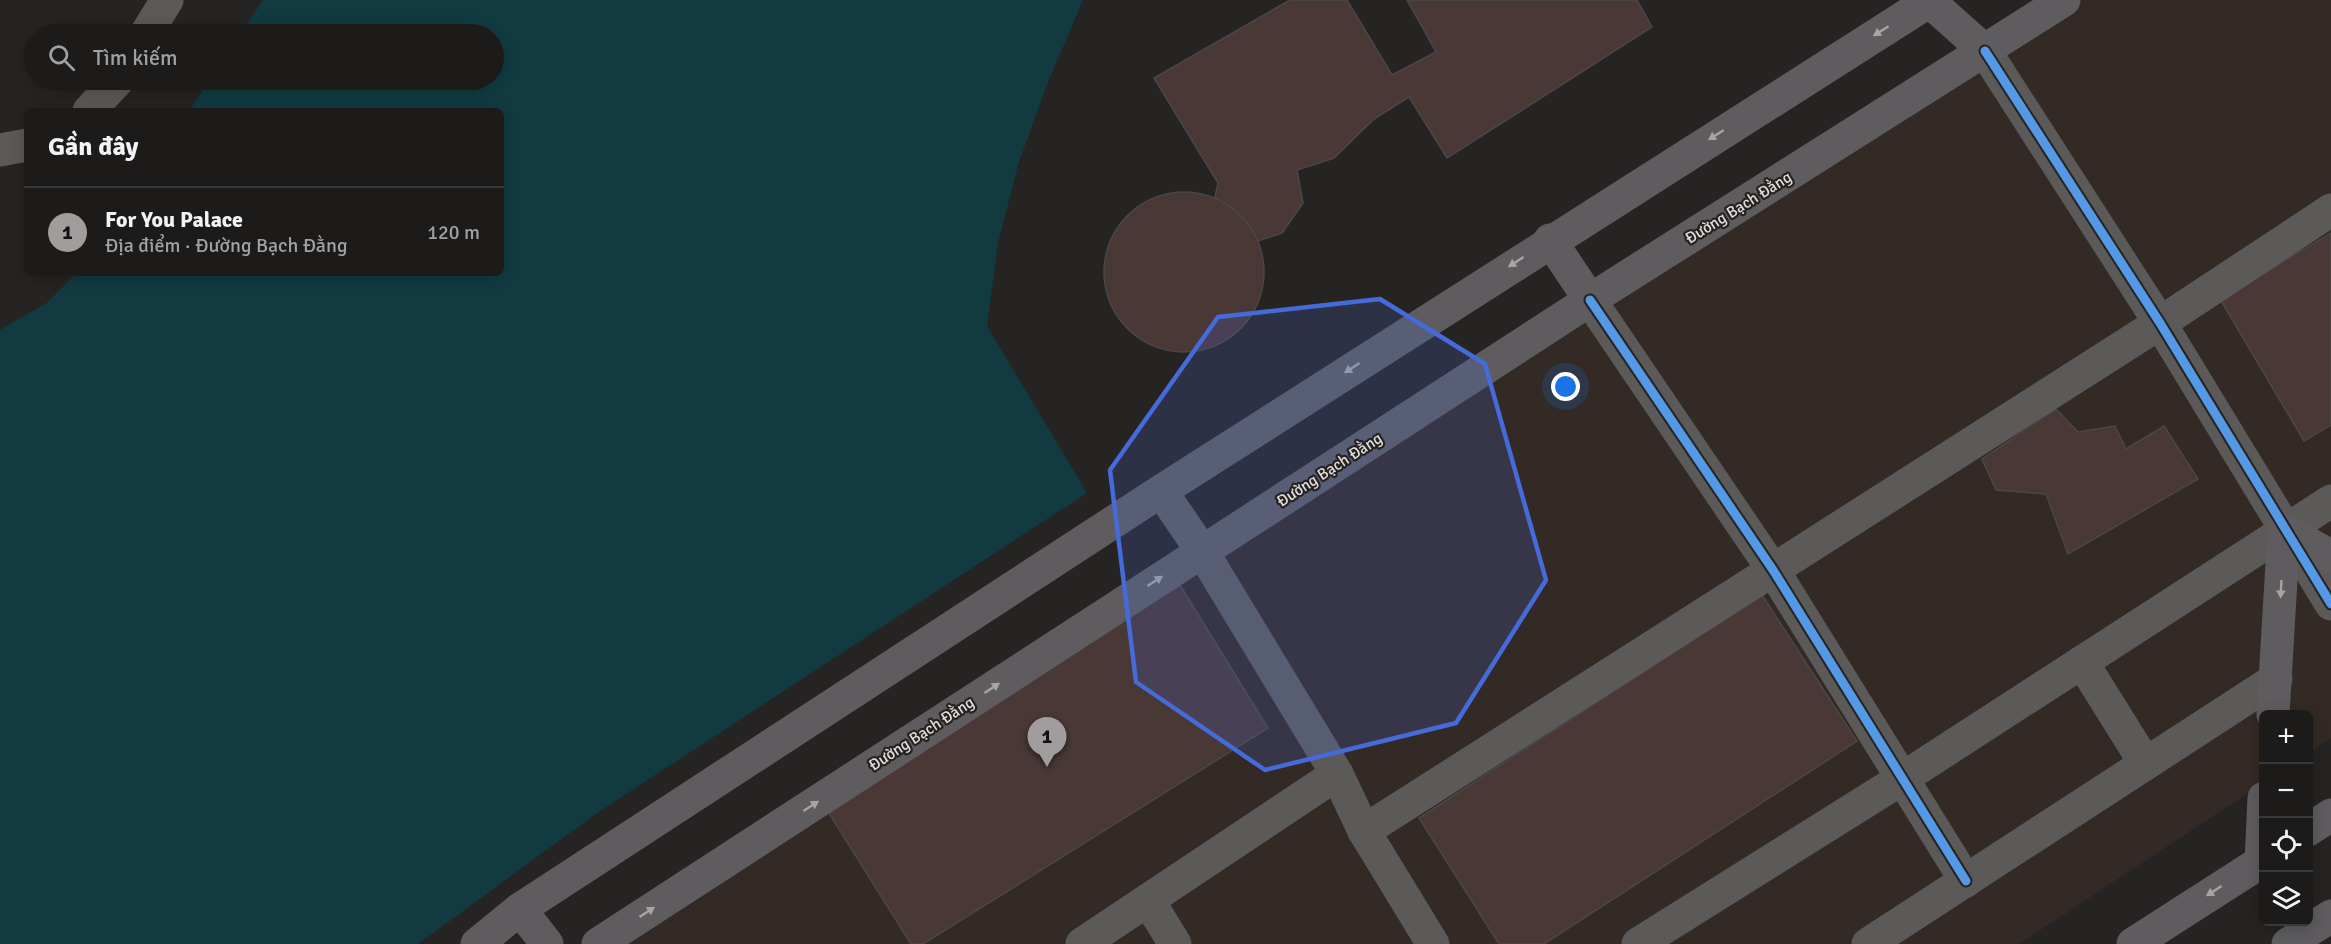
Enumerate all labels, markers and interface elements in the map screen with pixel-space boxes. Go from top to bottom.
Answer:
search box [24,24,504,90]
one-way arrow [1873,26,1889,37]
icon: search [45,41,78,74]
text: Tìm kiếm [93,44,178,71]
one-way arrow [1708,130,1724,141]
text: Gần đây [48,131,138,163]
street label: Đường Bạch Đằng [1682,167,1795,249]
text: For You Palace [105,206,243,233]
text: 1 [62,220,73,245]
text: 120 m [427,220,480,245]
text: Địa điểm · Đường Bạch Đằng [105,233,347,258]
one-way arrow [1508,257,1524,268]
one-way arrow [1344,362,1360,373]
your location [1551,372,1580,401]
street label: Đường Bạch Đằng [1273,428,1386,511]
one-way arrow [1147,576,1163,587]
one-way arrow [2277,579,2286,598]
one-way arrow [983,682,1000,693]
street label: Đường Bạch Đằng [865,692,978,775]
map controls [2259,710,2313,926]
button: + [2259,710,2313,764]
pin: 1 [1028,718,1066,767]
button: − [2259,764,2313,818]
one-way arrow [802,800,819,811]
button: locate [2259,818,2313,872]
button: layers [2259,872,2313,926]
one-way arrow [2206,886,2223,897]
one-way arrow [639,906,655,918]

